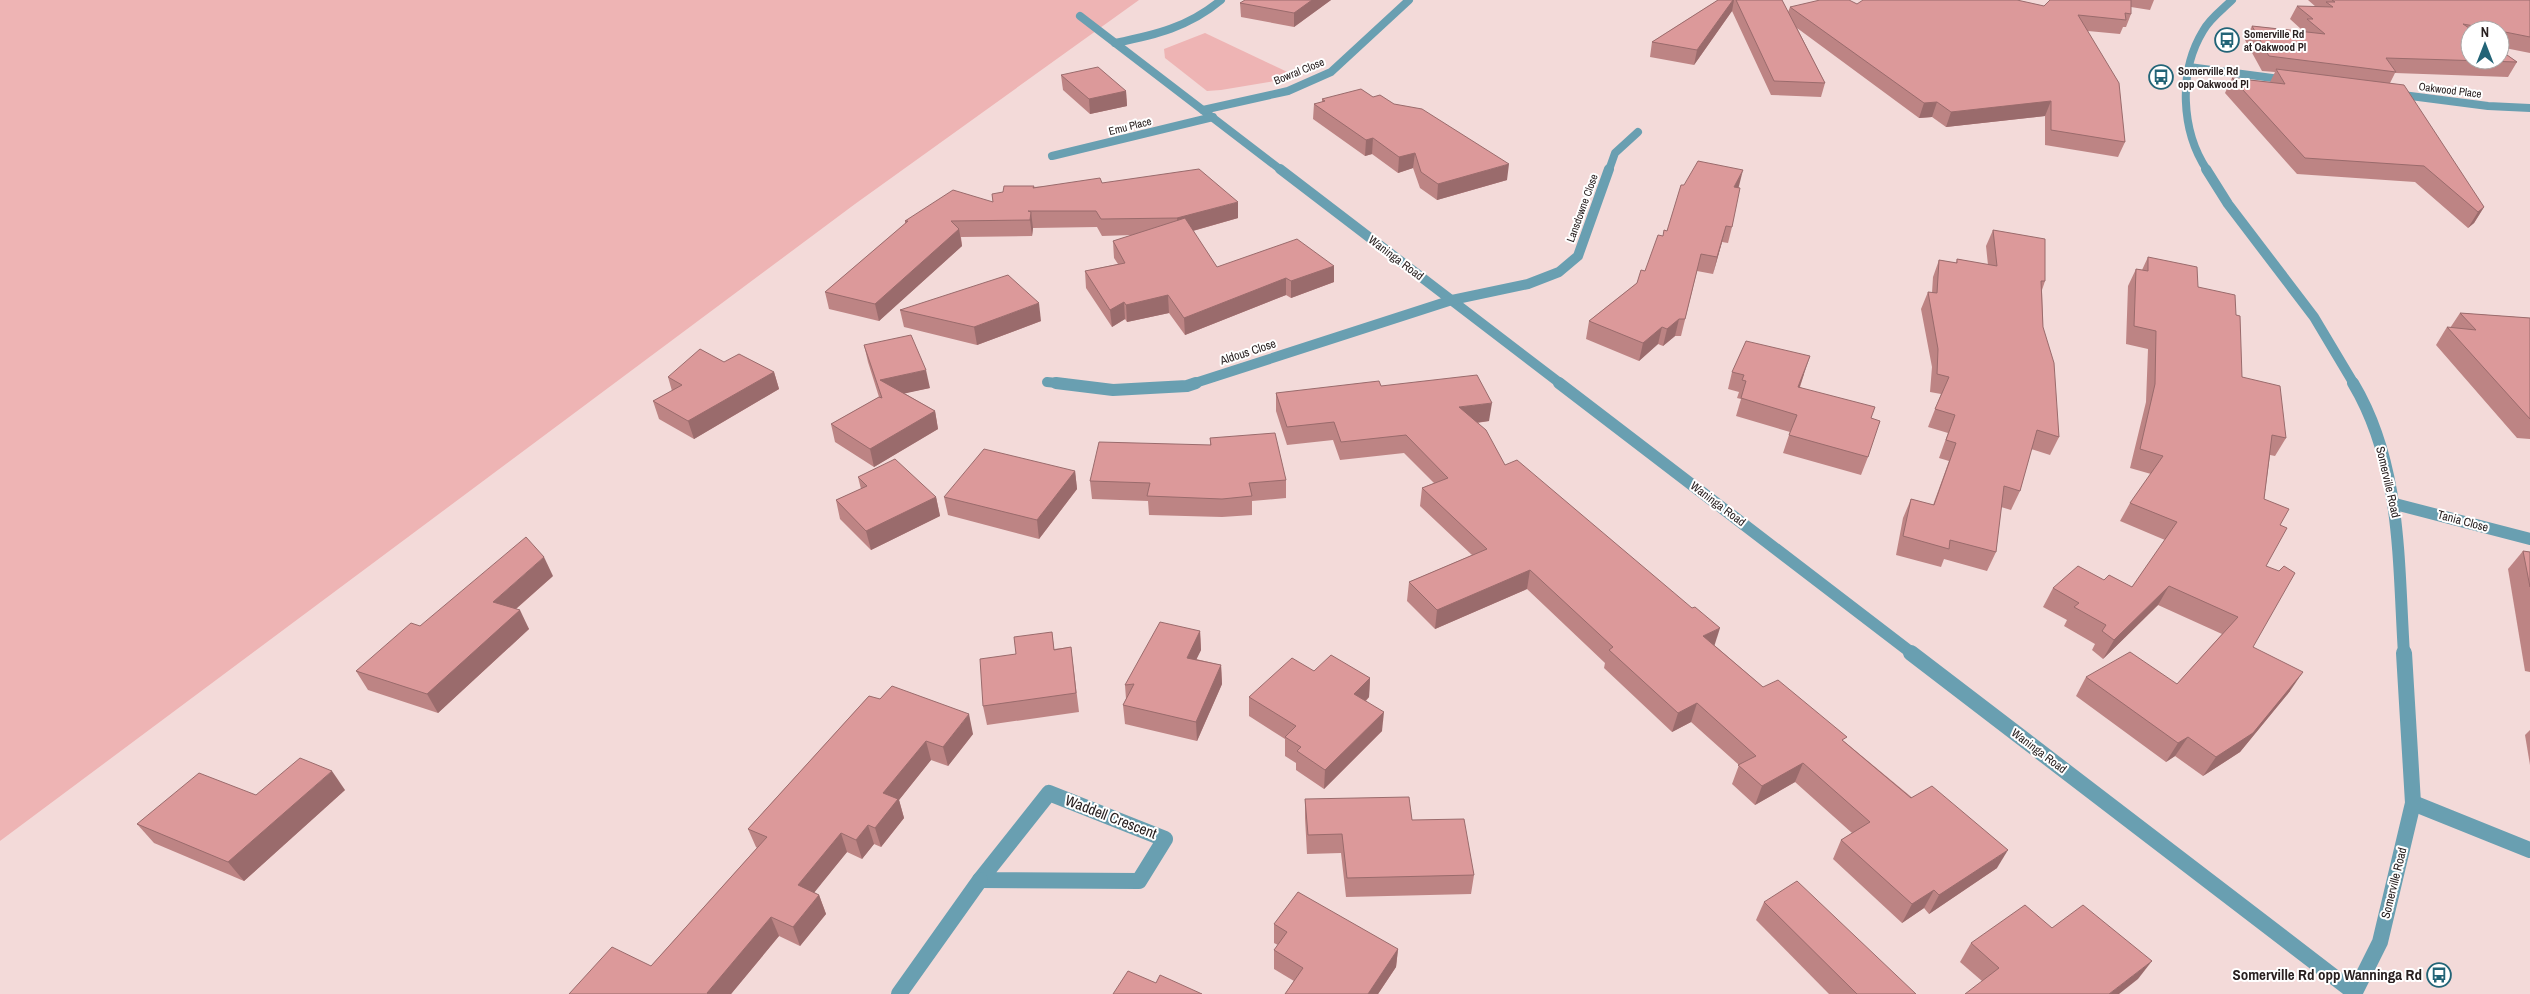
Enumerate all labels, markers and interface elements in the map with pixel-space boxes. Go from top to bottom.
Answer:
north arrow [2460,20,2510,70]
text: N [2481,23,2489,41]
bus stop icon: Somerville Rd at Oakwood Pl [2214,27,2240,53]
place label: Somerville Rd at Oakwood Pl [2244,27,2306,54]
street label: Bowral Close [1272,55,1326,87]
bus stop icon: Somerville Rd opp Oakwood Pl [2148,64,2174,90]
place label: Somerville Rd opp Oakwood Pl [2178,64,2249,91]
street label: Oakwood Place [2418,79,2482,101]
street label: Emu Place [1107,114,1153,138]
street label: Lansdowne Close [1563,172,1601,244]
street label: Waninga Road [1365,232,1427,284]
street label: Aldous Close [1217,335,1278,369]
street label: Somerville Road [2372,445,2404,519]
street label: Waninga Road [1687,478,1749,530]
street label: Tania Close [2436,507,2490,535]
street label: Waninga Road [2008,725,2070,777]
street label: Waddell Crescent [1062,789,1161,844]
street label: Somerville Road [2377,846,2411,920]
bus stop icon: Somerville Rd opp Wanninga Rd [2426,962,2452,988]
place label: Somerville Rd opp Wanninga Rd [2232,964,2422,985]

